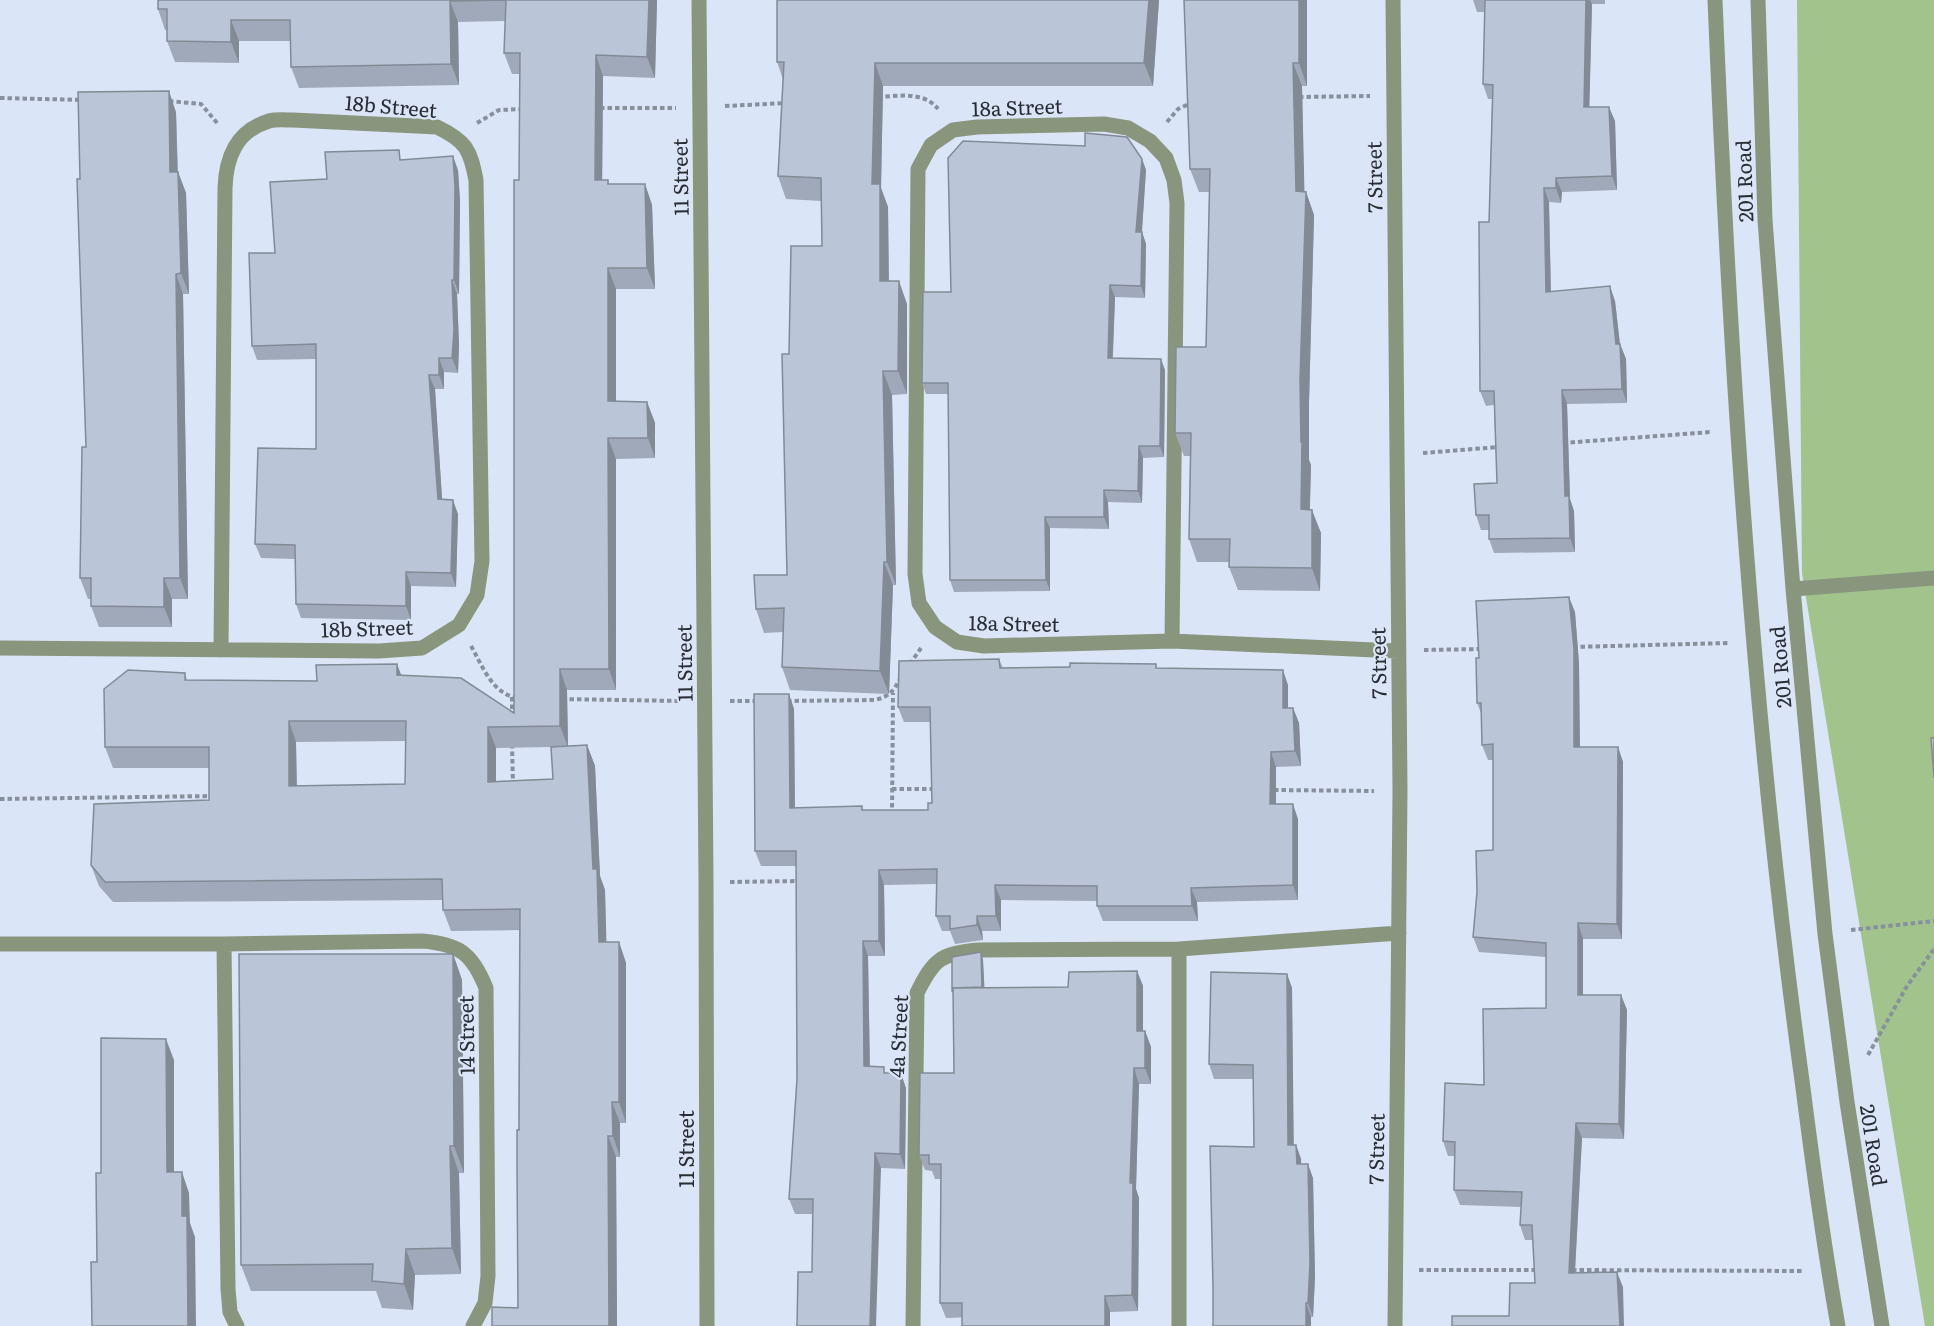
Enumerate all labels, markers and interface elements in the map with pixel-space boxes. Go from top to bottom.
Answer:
street label: 18b Street [344,86,438,124]
street label: 18a Street [971,89,1063,123]
street label: 11 Street [663,138,695,216]
street label: 201 Road [1727,139,1759,223]
street label: 7 Street [1357,141,1389,213]
street label: 18a Street [968,606,1060,638]
street label: 18b Street [320,610,414,644]
street label: 11 Street [667,624,699,702]
street label: 201 Road [1760,625,1798,709]
street label: 7 Street [1361,627,1393,699]
street label: 4a Street [880,994,914,1078]
street label: 14 Street [449,995,481,1075]
street label: 201 Road [1854,1102,1896,1188]
street label: 11 Street [670,1110,700,1188]
street label: 7 Street [1359,1113,1391,1185]

